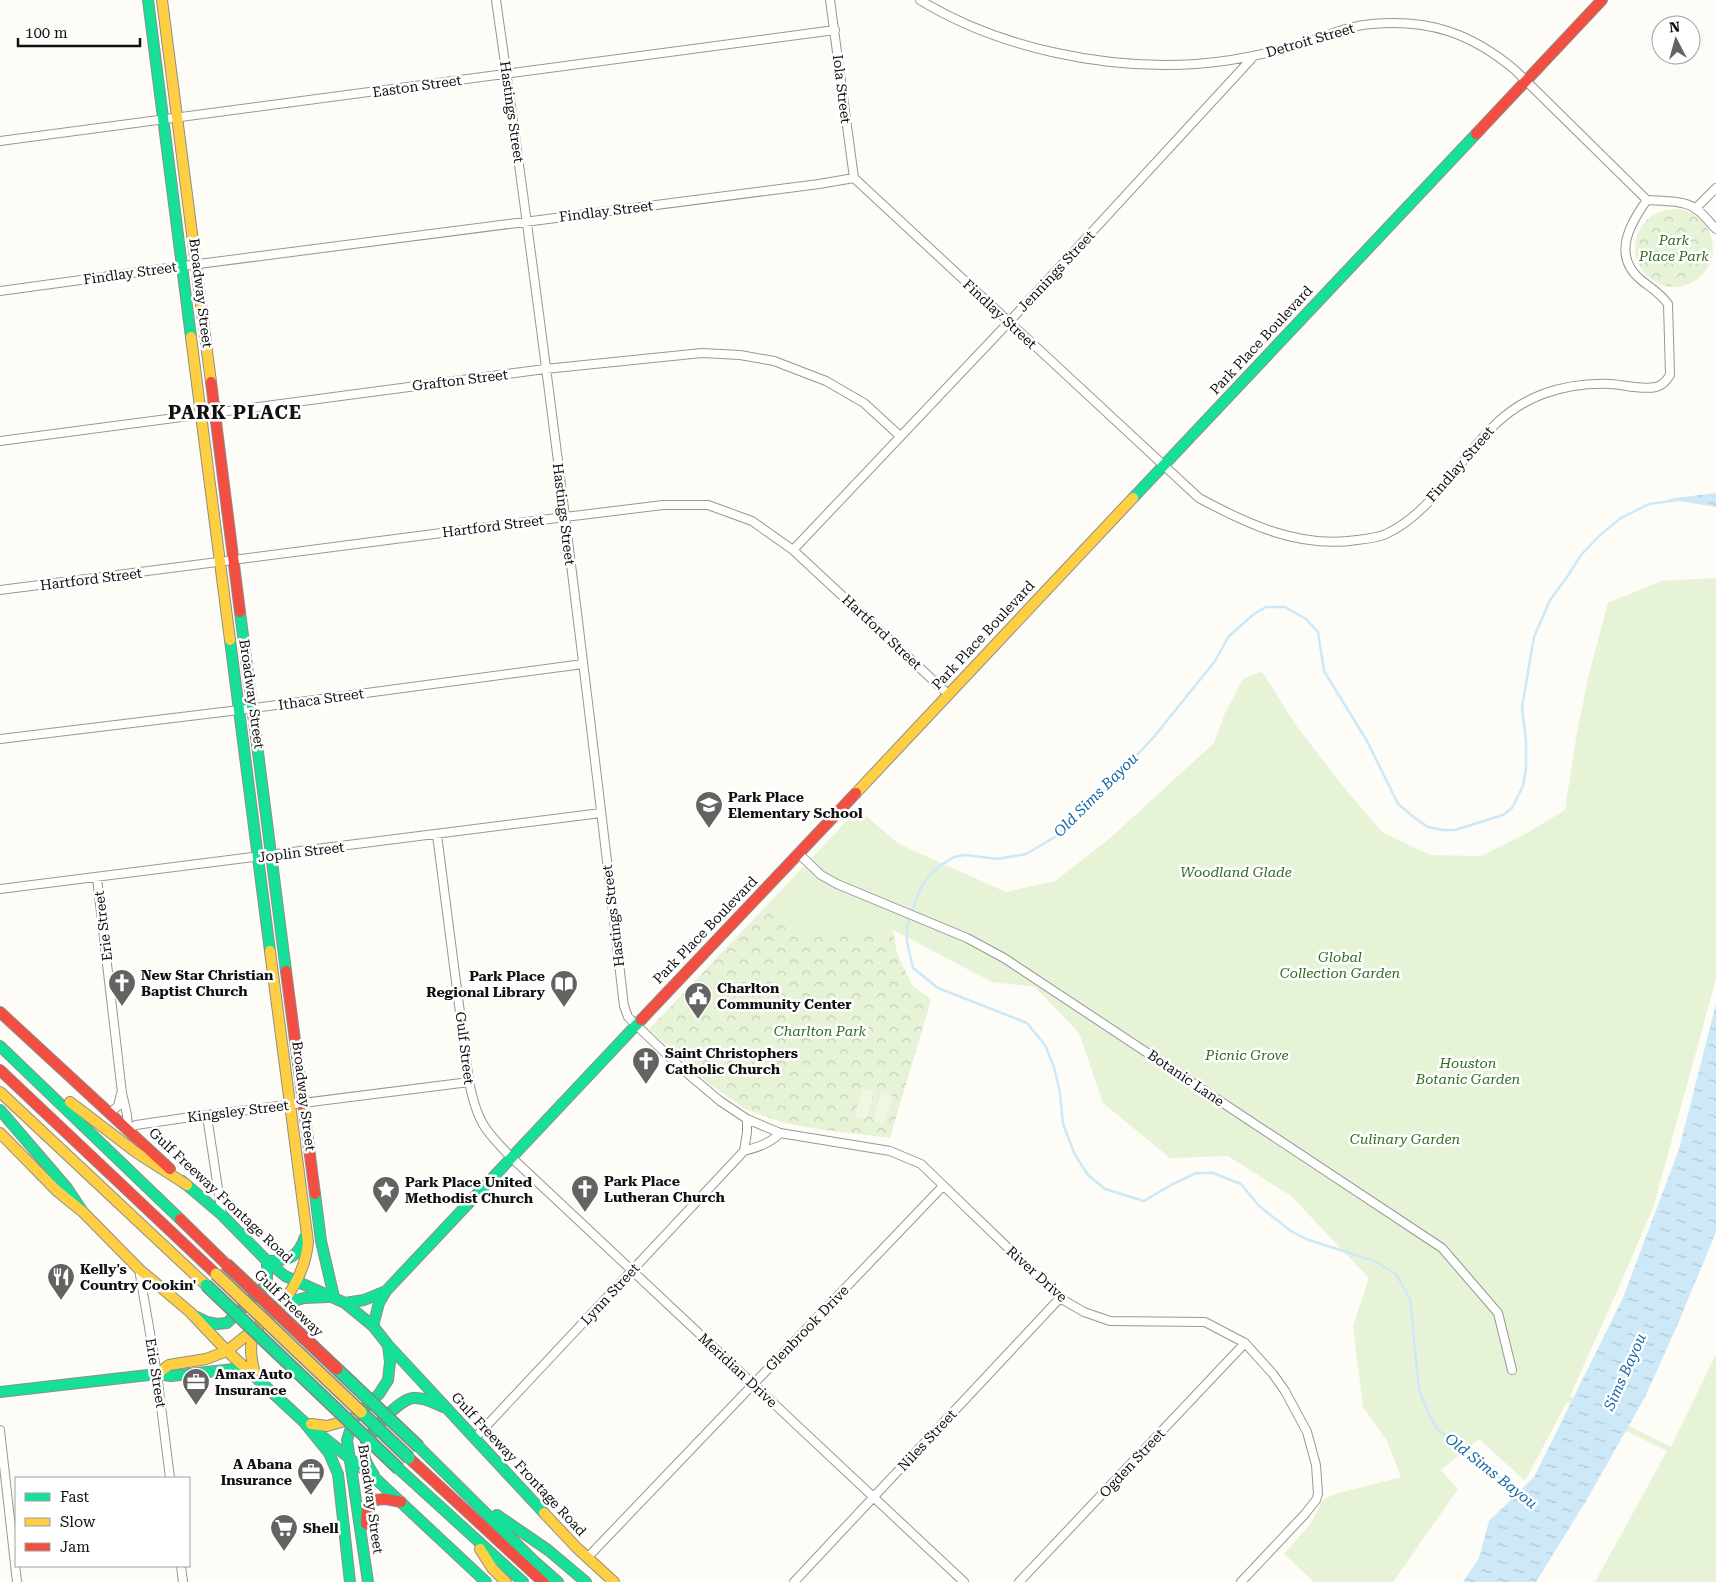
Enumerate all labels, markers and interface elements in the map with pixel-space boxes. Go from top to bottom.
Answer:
scale bar [18,15,140,47]
north arrow [1651,15,1701,65]
text: N [1668,19,1681,36]
street label: Detroit Street [1264,20,1356,60]
text: 100 m [25,24,68,42]
street label: Iola Street [830,54,854,124]
street label: Hastings Street [497,60,527,164]
street label: Easton Street [371,72,463,100]
street label: Findlay Street [558,197,654,225]
street label: Jennings Street [1014,227,1098,315]
park label: Park Place Park [1638,232,1709,264]
street label: Broadway Street [186,237,216,349]
street label: Findlay Street [82,259,178,287]
street label: Findlay Street [960,276,1040,352]
street label: Park Place Boulevard [1206,282,1316,398]
street label: Grafton Street [411,366,509,394]
district label: PARK PLACE [168,401,302,424]
street label: Findlay Street [1423,423,1497,505]
street label: Hastings Street [550,462,578,566]
street label: Hartford Street [441,512,545,540]
street label: Hartford Street [39,565,143,593]
street label: Park Place Boulevard [928,577,1038,693]
street label: Hartford Street [839,591,925,673]
street label: Broadway Street [236,638,268,750]
street label: Ithaca Street [277,685,365,713]
water label: Old Sims Bayou [1050,749,1142,841]
place label: Park Place Elementary School [728,789,863,821]
school or university icon: Park Place Elementary School [694,790,724,829]
street label: Joplin Street [257,839,345,865]
street label: Hastings Street [599,864,627,968]
park label: Woodland Glade [1180,864,1292,880]
street label: Park Place Boulevard [650,873,760,987]
street label: Erie Street [91,890,115,962]
park label: Global Collection Garden [1280,949,1401,981]
place label: New Star Christian Baptist Church [141,967,274,999]
church icon: New Star Christian Baptist Church [107,968,137,1007]
place label: Park Place Regional Library [426,968,546,1000]
library icon: Park Place Regional Library [549,969,579,1008]
place label: Charlton Community Center [717,980,852,1012]
public building icon: Charlton Community Center [683,981,713,1020]
street label: Gulf Street [453,1011,477,1085]
park label: Charlton Park [774,1023,867,1039]
street label: Broadway Street [289,1040,319,1152]
place label: Saint Christophers Catholic Church [665,1045,798,1077]
church icon: Saint Christophers Catholic Church [631,1046,661,1085]
street label: Botanic Lane [1145,1047,1228,1110]
park label: Picnic Grove [1204,1047,1289,1063]
park label: Houston Botanic Garden [1415,1055,1521,1087]
street label: Kingsley Street [186,1097,290,1125]
street label: Gulf Freeway Frontage Road [146,1124,296,1266]
park label: Culinary Garden [1350,1131,1460,1147]
place label: Park Place Lutheran Church [604,1173,726,1205]
place label: Park Place United Methodist Church [405,1174,534,1206]
church icon: Park Place Lutheran Church [570,1174,600,1213]
place icon: Park Place United Methodist Church [371,1175,401,1214]
street label: River Drive [1004,1243,1071,1305]
street label: Lynn Street [577,1260,643,1328]
place label: Kelly's Country Cookin' [80,1261,196,1293]
restaurant icon: Kelly's Country Cookin' [46,1262,76,1301]
street label: Gulf Freeway [251,1266,327,1340]
street label: Glenbrook Drive [762,1282,852,1374]
street label: Meridian Drive [696,1330,781,1411]
water label: Sims Bayou [1600,1331,1650,1414]
street label: Erie Street [143,1337,169,1409]
place label: Amax Auto Insurance [215,1366,293,1398]
office icon: Amax Auto Insurance [181,1367,211,1406]
street label: Gulf Freeway Frontage Road [448,1389,590,1539]
street label: Niles Street [895,1406,959,1474]
street label: Ogden Street [1096,1425,1168,1501]
water label: Old Sims Bayou [1441,1430,1541,1512]
street label: Broadway Street [355,1443,387,1555]
place label: A Abana Insurance [221,1456,293,1488]
office icon: A Abana Insurance [296,1457,326,1496]
legend [15,1477,190,1567]
text: Fast [60,1488,90,1506]
text: Slow [60,1513,96,1531]
supermarket icon: Shell [269,1513,299,1552]
place label: Shell [303,1520,339,1536]
text: Jam [60,1538,90,1556]

